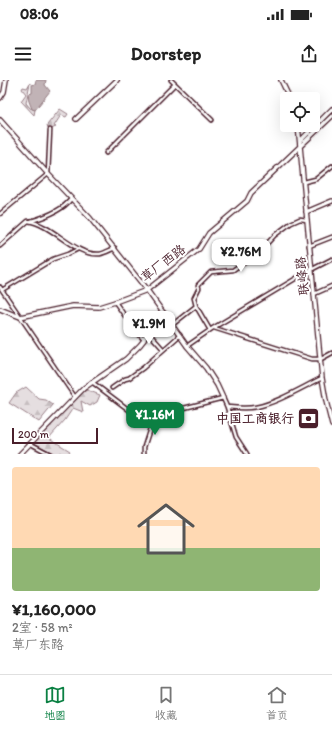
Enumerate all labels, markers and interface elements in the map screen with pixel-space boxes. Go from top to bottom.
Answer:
text: 08:06 [20,5,58,23]
icon: menu [12,43,34,65]
text: Doorstep [131,43,201,65]
icon: share [298,43,320,65]
map controls [280,92,320,132]
button: locate [280,92,320,132]
pin: ¥2.76M [208,239,274,273]
street label: 草厂西路 [138,241,188,285]
text: ¥2.76M [221,244,261,259]
street label: 联峰路 [293,256,311,296]
pin: ¥1.9M [121,311,177,345]
text: ¥1.9M [132,316,166,331]
pin: ¥1.16M [122,402,188,436]
bank icon: 中国工商银行 [296,405,322,431]
text: ¥1.16M [135,407,175,422]
place label: 中国工商银行 [216,411,294,426]
scale bar [12,426,98,445]
text: 200 m [18,428,49,441]
icon: home [130,493,202,565]
text: ¥1,160,000 [12,599,96,619]
text: 2室 · 58 m² [12,620,73,635]
text: 草厂东路 [12,637,64,652]
tab: 地图 [44,684,66,722]
tab: 收藏 [155,684,177,722]
tab: 首页 [266,684,288,722]

